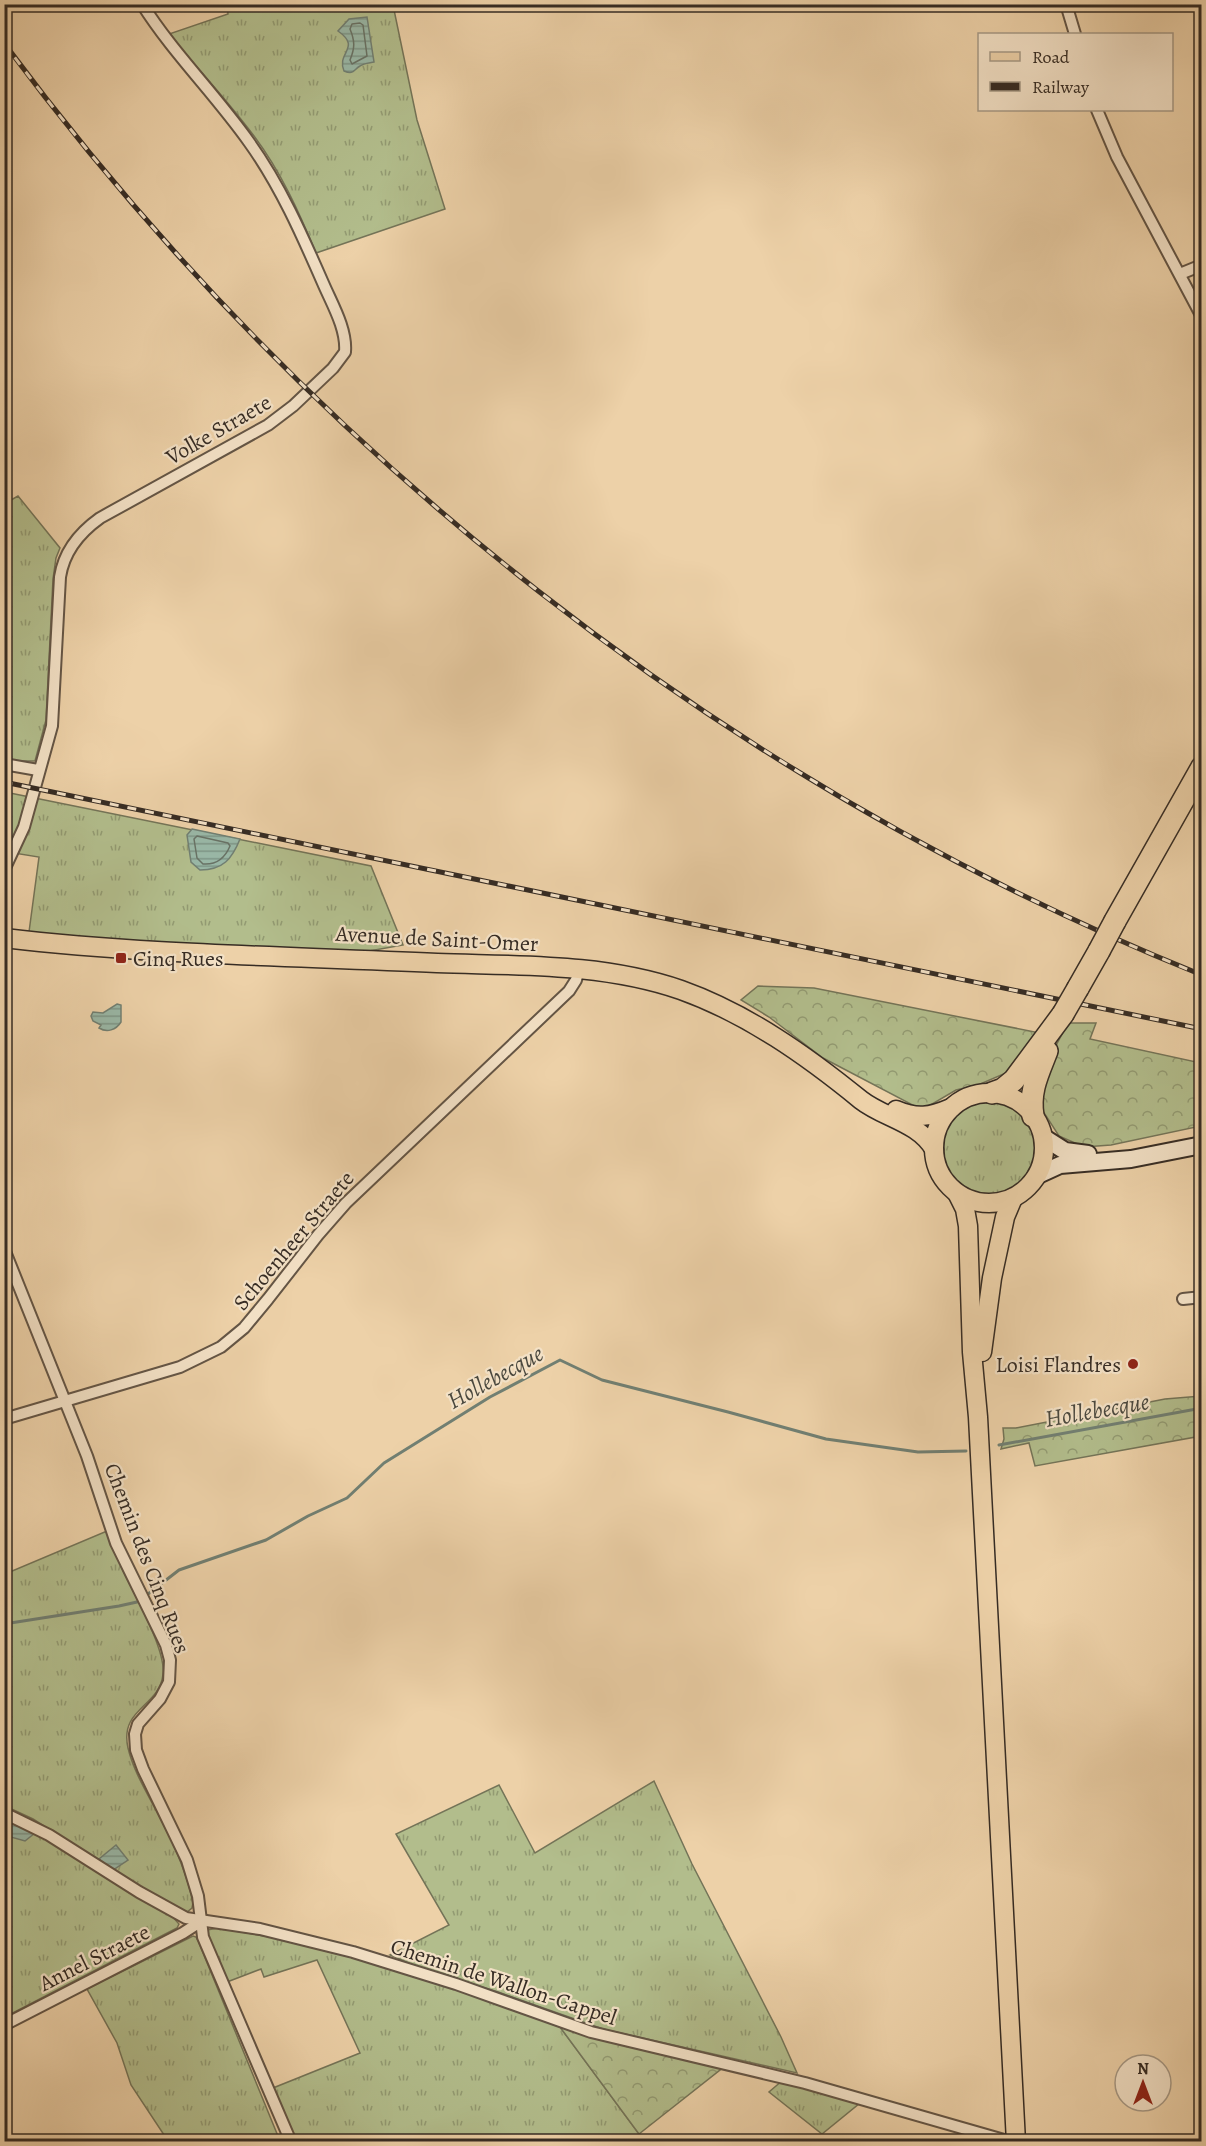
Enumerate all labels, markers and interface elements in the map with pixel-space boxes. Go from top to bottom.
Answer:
legend [978,33,1173,111]
text: Road [1032,45,1070,69]
text: Railway [1032,75,1090,99]
street label: Volke Straete [159,388,277,473]
street label: Avenue de Saint-Omer [334,919,539,959]
place label: Cinq Rues [133,944,224,974]
marker: Cinq Rues [114,951,128,965]
street label: Schoenheer Straete [226,1164,361,1317]
water label: Hollebecque [441,1337,549,1417]
place label: Loisi Flandres [996,1350,1121,1380]
marker: Loisi Flandres [1126,1357,1140,1371]
water label: Hollebecque [1042,1385,1152,1435]
street label: Chemin des Cinq Rues [97,1459,197,1658]
street label: Annel Straete [33,1917,155,1999]
street label: Chemin de Wallon-Cappel [387,1931,621,2033]
north arrow [1113,2053,1173,2113]
text: N [1137,2058,1149,2080]

